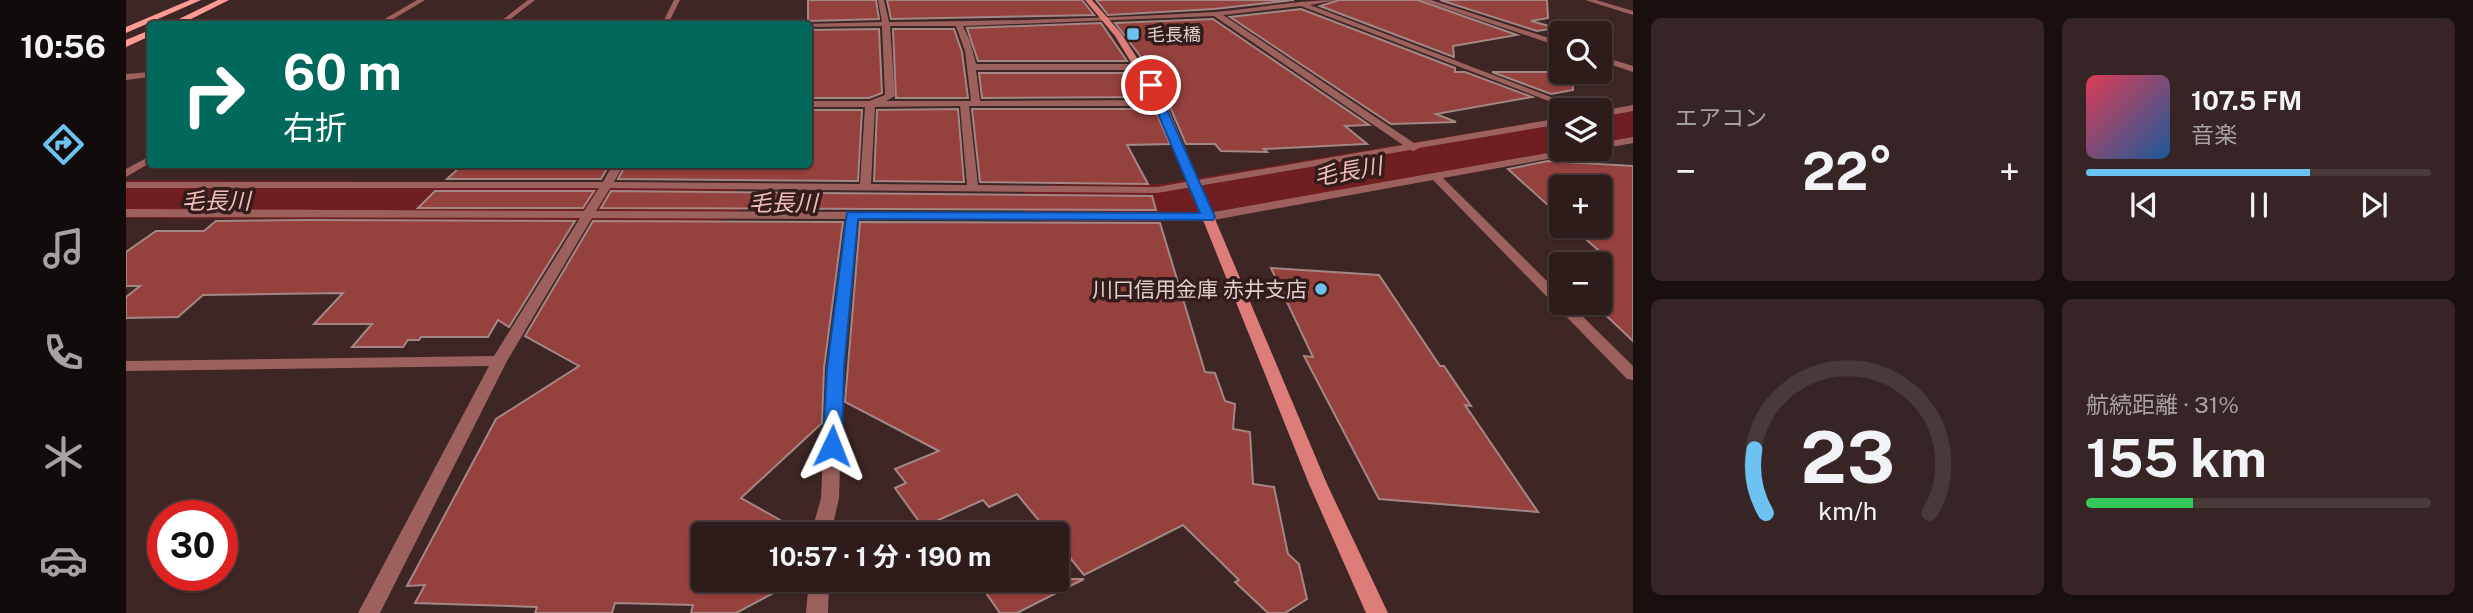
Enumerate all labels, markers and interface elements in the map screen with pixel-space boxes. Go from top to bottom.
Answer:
map controls [1549,21,1612,315]
button: search [1549,21,1612,84]
place label: 毛長橋 [1147,24,1201,45]
marker: 毛長橋 [1125,26,1141,42]
text: 10:56 [20,28,106,65]
text: 60 m [283,43,402,101]
icon: right [168,49,259,140]
pin [1121,55,1181,115]
icon: arrive [1132,66,1170,104]
text: 107.5 FM [2191,85,2302,116]
button: layers [1549,98,1612,161]
text: エアコン [1675,104,1767,131]
text: 右折 [283,109,347,146]
icon: directions [39,120,88,169]
text: 音楽 [2191,121,2237,148]
text: 22° [1802,141,1893,202]
text: − [1675,149,1696,194]
text: + [1999,149,2020,194]
water label: 毛長川 [1312,151,1387,190]
button: + [1549,175,1612,238]
icon: previous [2125,186,2163,224]
icon: pause [2240,186,2278,224]
icon: next [2355,186,2393,224]
water label: 毛長川 [182,187,254,214]
water label: 毛長川 [749,189,821,216]
icon: music [39,224,88,273]
button: − [1549,252,1612,315]
place label: 川口信用金庫 赤井支店 [1092,277,1307,302]
marker: 川口信用金庫 赤井支店 [1313,281,1329,297]
icon: phone [39,328,88,377]
text: 航続距離 · 31% [2086,391,2239,418]
position arrow [795,409,869,483]
text: 23 [1800,414,1895,499]
text: 155 km [2086,428,2267,489]
icon: climate [39,432,88,481]
text: km/h [1818,496,1877,526]
speed limit sign: 30 [147,500,238,591]
icon: car [39,536,88,585]
text: 10:57 · 1 分 · 190 m [769,541,991,572]

